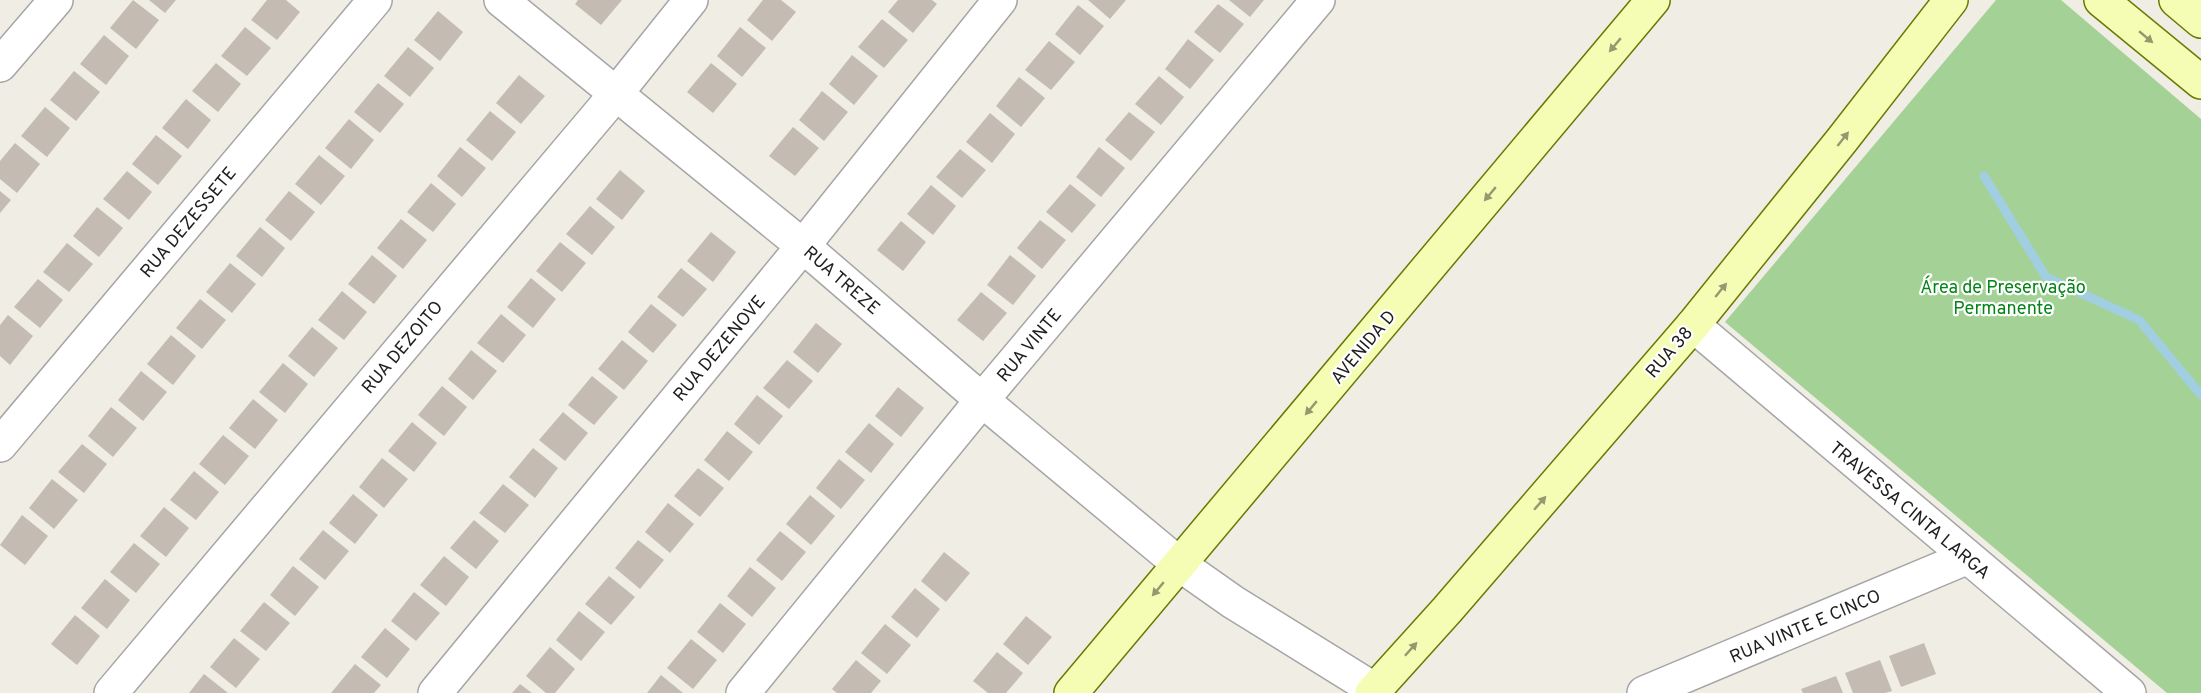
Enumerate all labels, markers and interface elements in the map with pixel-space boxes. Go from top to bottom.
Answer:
one-way arrow [2138,31,2154,44]
one-way arrow [1609,37,1622,52]
one-way arrow [1836,131,1849,146]
street label: RUA DEZESSETE [136,163,242,283]
one-way arrow [1484,186,1497,202]
street label: RUA TREZE [798,242,884,321]
park label: Área de Preservação Permanente [1920,275,2086,321]
one-way arrow [1714,282,1727,298]
street label: RUA DEZENOVE [669,291,771,407]
street label: RUA DEZOITO [357,297,449,399]
street label: RUA VINTE [993,304,1068,387]
street label: AVENIDA D [1326,306,1402,390]
street label: RUA 38 [1641,322,1699,384]
one-way arrow [1305,400,1318,415]
street label: TRAVESSA CINTA LARGA [1824,437,1994,585]
one-way arrow [1533,495,1546,511]
one-way arrow [1152,581,1165,596]
street label: RUA VINTE E CINCO [1726,585,1885,670]
one-way arrow [1404,642,1418,657]

